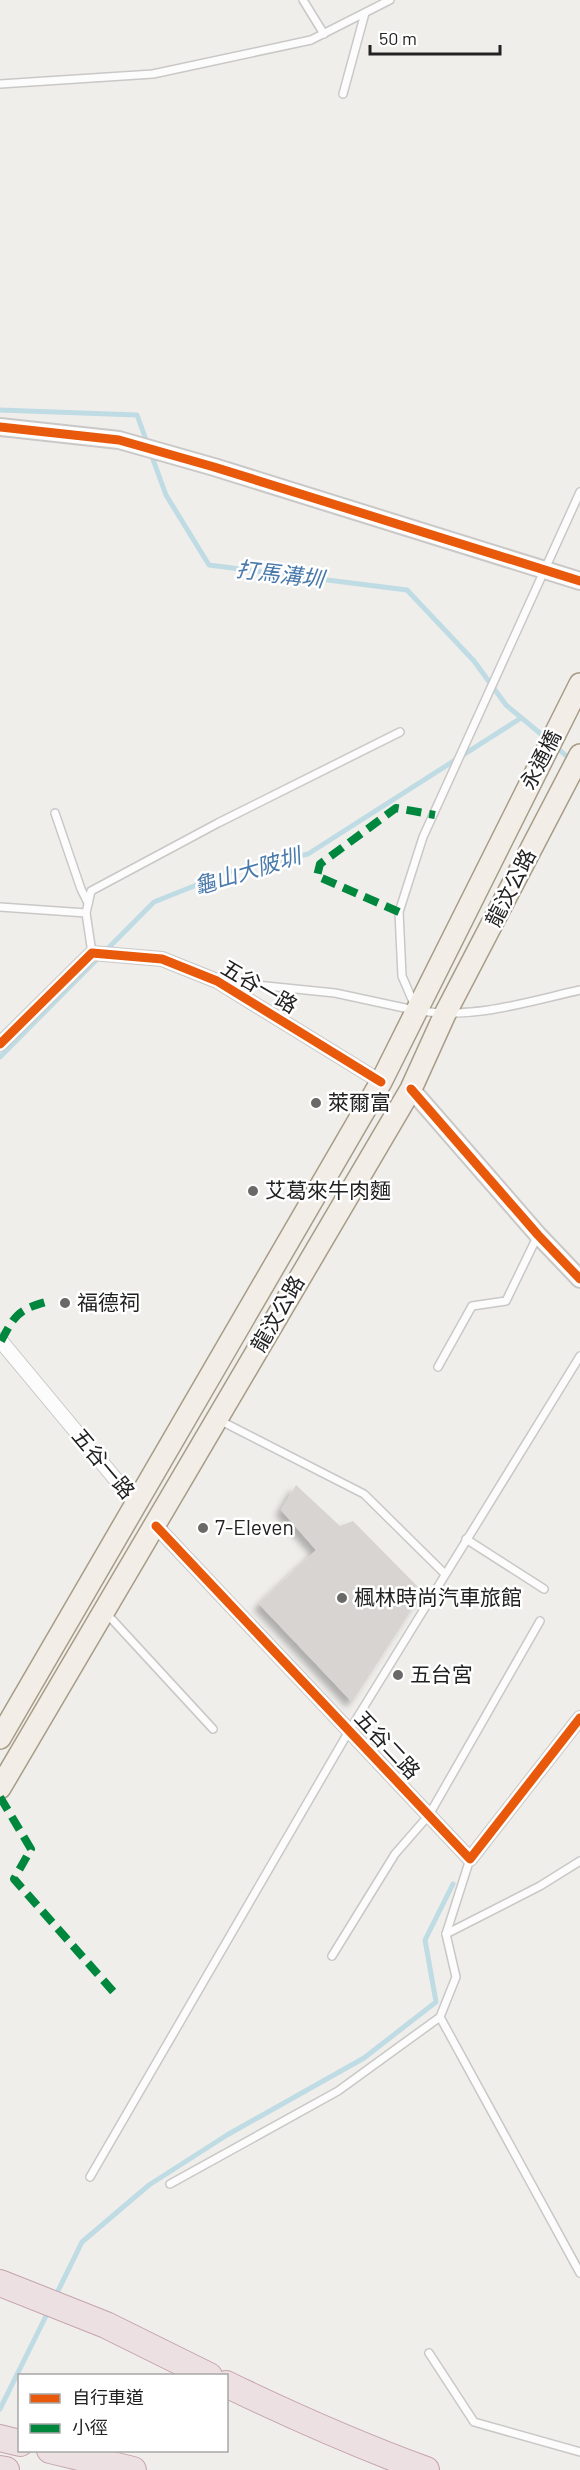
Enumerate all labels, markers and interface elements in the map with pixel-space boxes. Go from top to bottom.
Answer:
scale bar [370,18,500,56]
text: 50 m [379,27,417,49]
water label: 打馬溝圳 [235,555,328,592]
street label: 永通橋 [514,726,565,793]
water label: 龜山大陂圳 [190,841,306,899]
street label: 龍汶公路 [479,844,540,930]
street label: 五谷一路 [217,954,302,1018]
place label: 萊爾富 [328,1089,391,1114]
marker: 萊爾富 [309,1096,323,1110]
place label: 艾葛來牛肉麵 [265,1177,391,1202]
marker: 艾葛來牛肉麵 [246,1184,260,1198]
street label: 龍汶公路 [245,1271,309,1356]
place label: 福德祠 [77,1289,140,1314]
marker: 福德祠 [58,1296,72,1310]
street label: 五谷一路 [68,1423,141,1503]
place label: 7-Eleven [215,1514,294,1539]
marker: 7-Eleven [196,1521,210,1535]
place label: 楓林時尚汽車旅館 [354,1584,522,1609]
marker: 楓林時尚汽車旅館 [335,1591,349,1605]
place label: 五台宮 [410,1661,473,1686]
marker: 五台宮 [391,1668,405,1682]
street label: 五谷二路 [350,1705,426,1783]
legend [18,2374,228,2452]
text: 自行車道 [72,2386,144,2408]
text: 小徑 [72,2416,108,2438]

